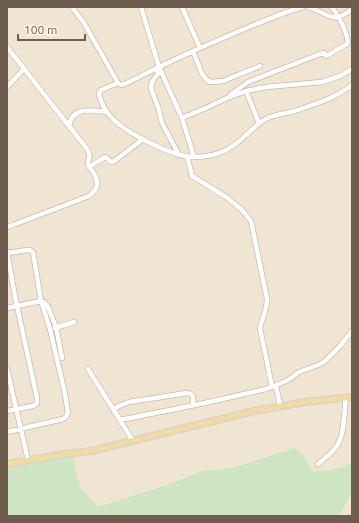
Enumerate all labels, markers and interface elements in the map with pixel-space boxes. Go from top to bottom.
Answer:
scale bar [18,16,85,42]
text: 100 m [24,23,57,36]

